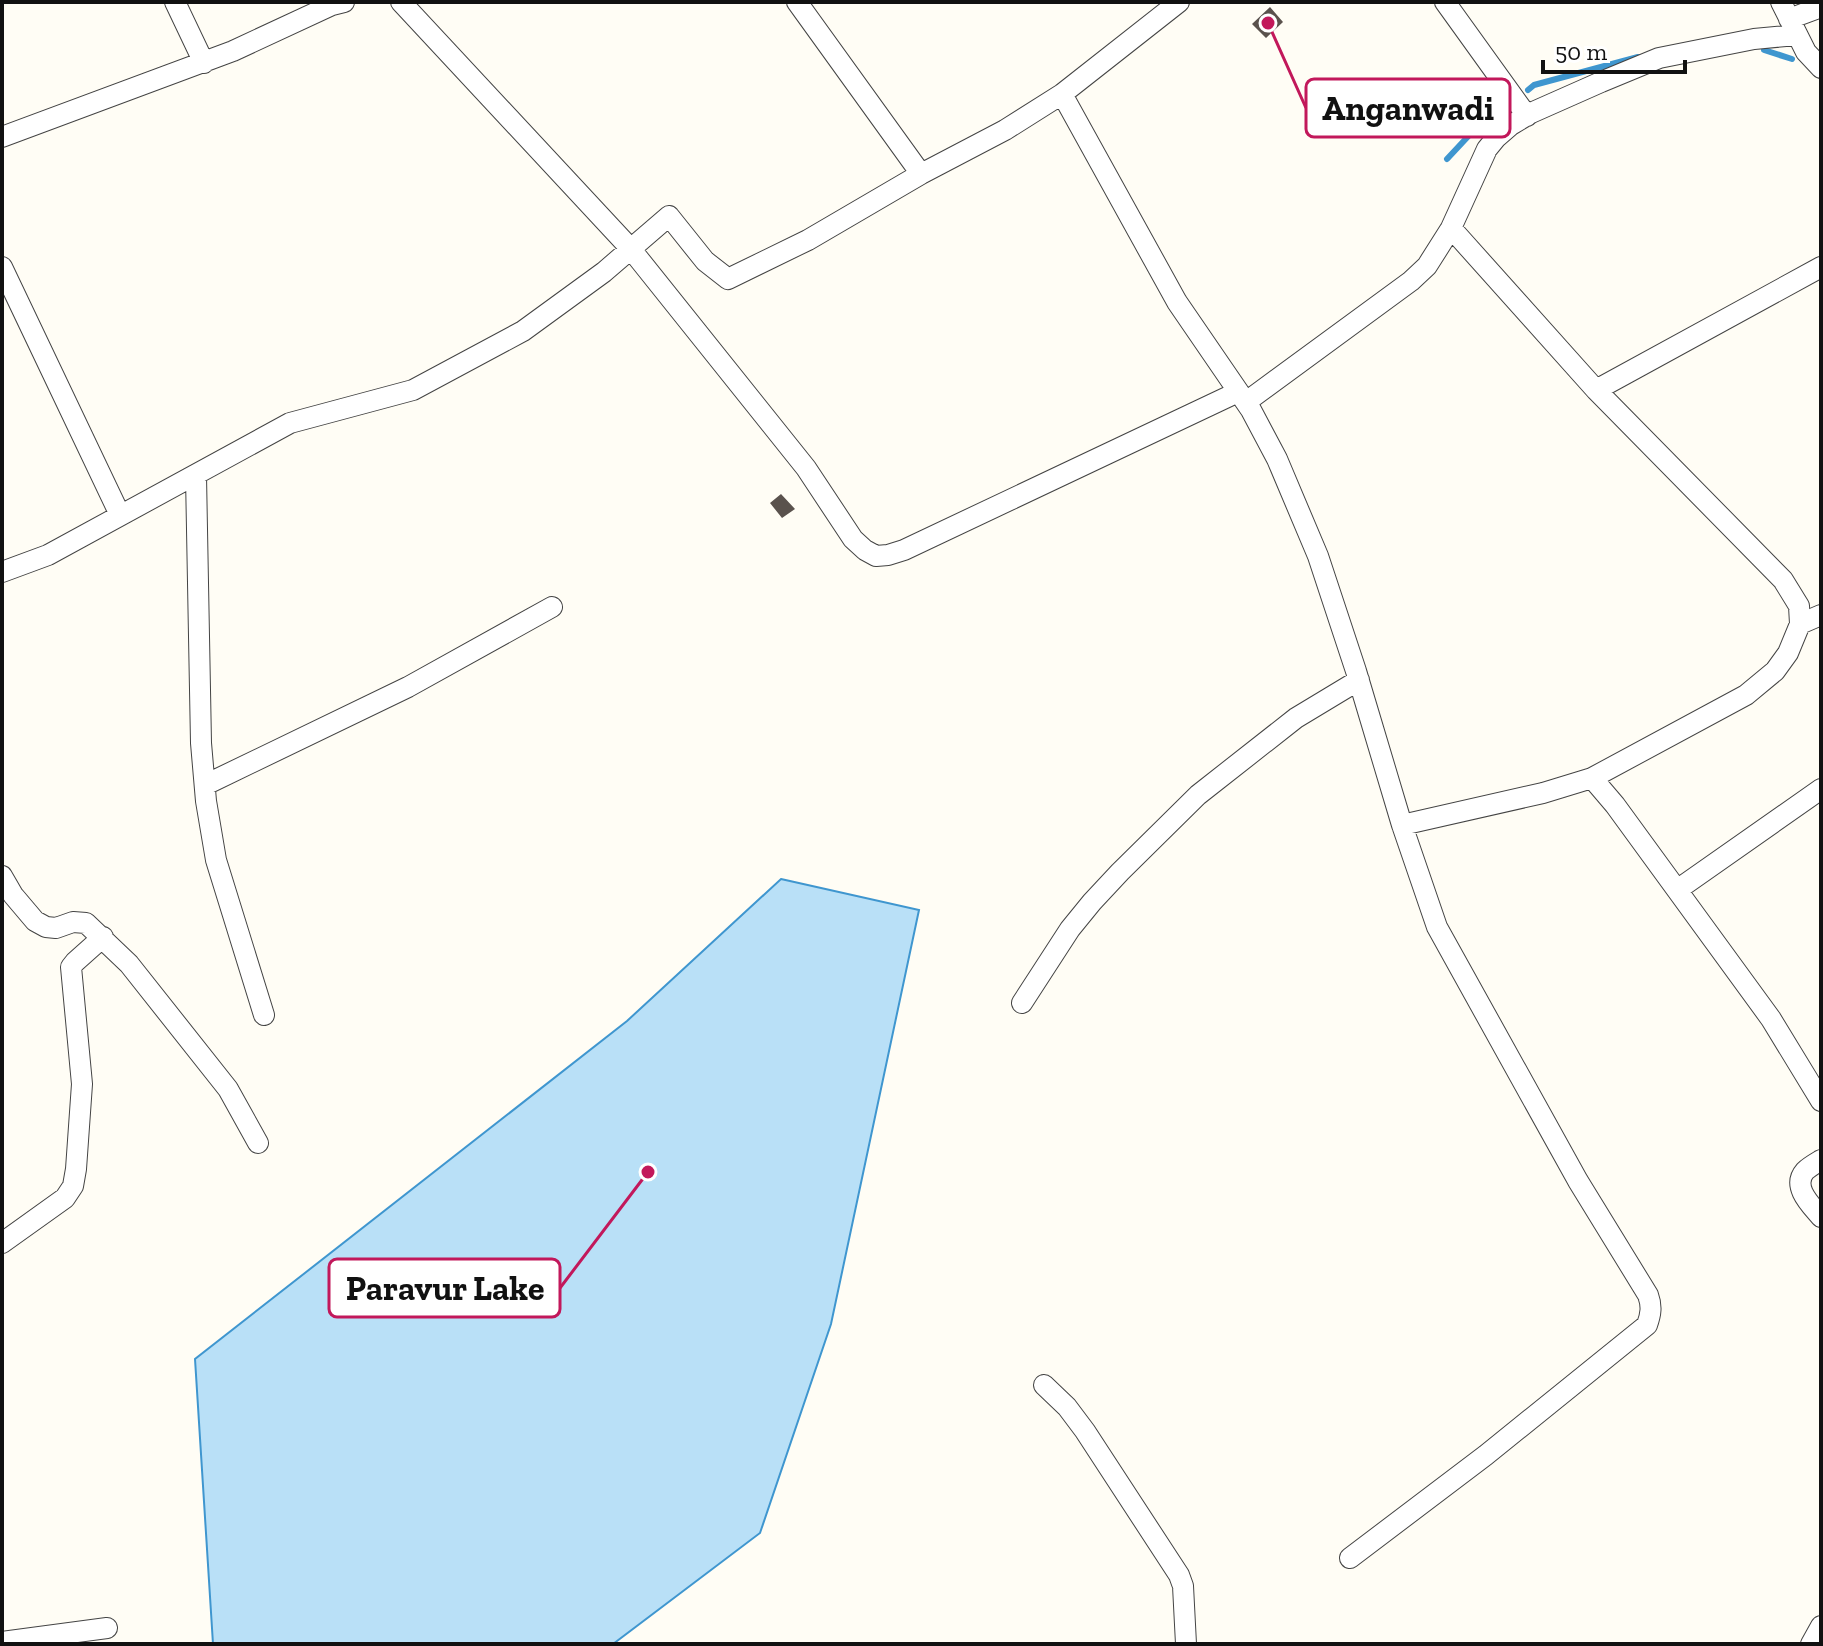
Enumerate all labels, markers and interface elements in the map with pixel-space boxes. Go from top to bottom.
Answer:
scale bar [1543,24,1685,74]
text: 50 m [1555,37,1608,66]
callout: Anganwadi [1306,79,1510,137]
text: Anganwadi [1322,88,1494,129]
callout: Paravur Lake [329,1259,560,1317]
text: Paravur Lake [346,1268,544,1309]

